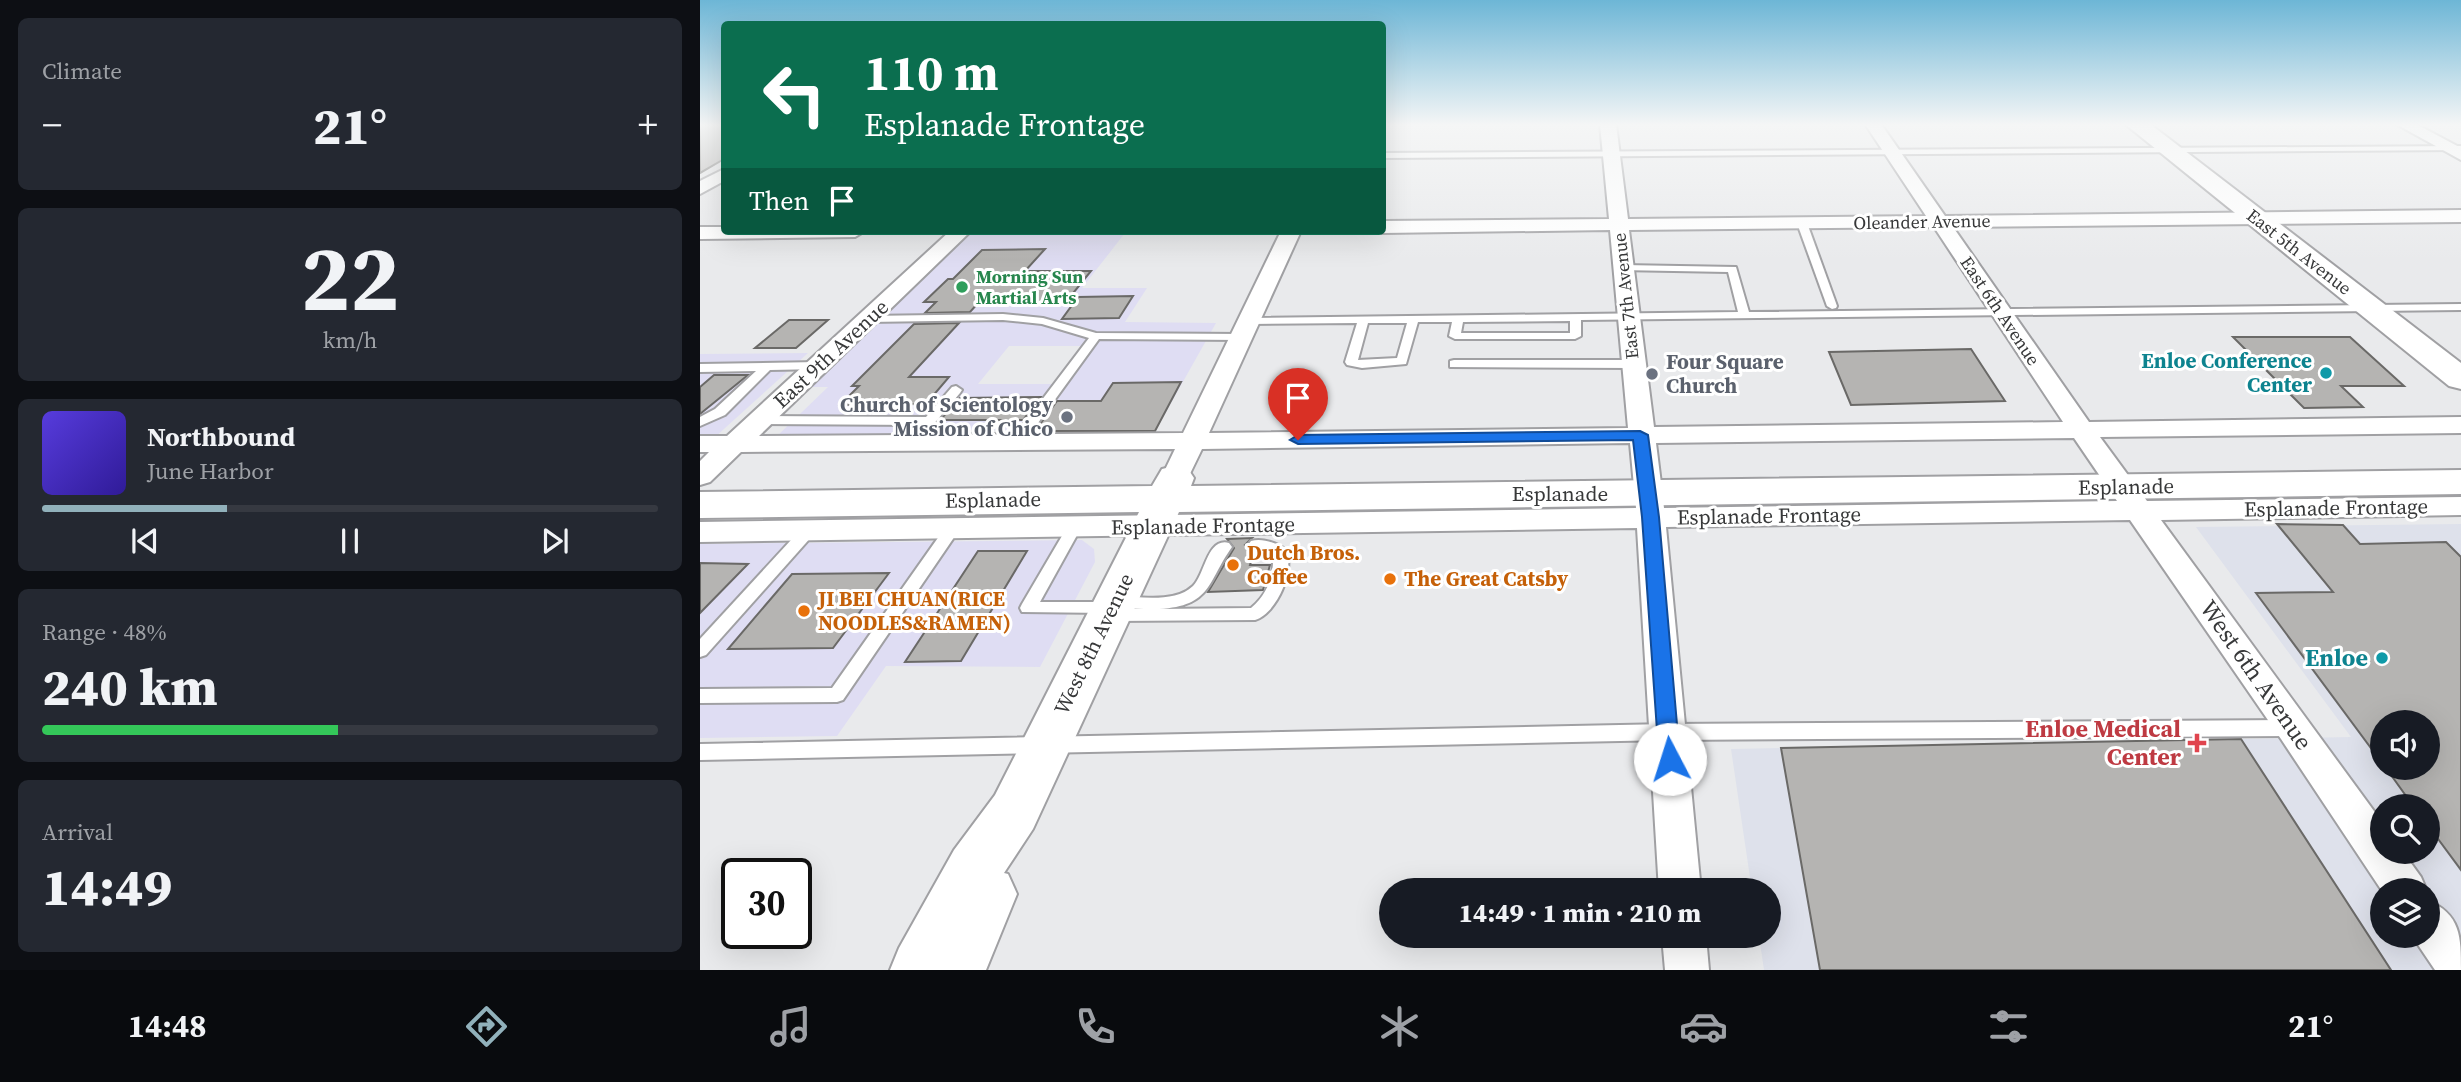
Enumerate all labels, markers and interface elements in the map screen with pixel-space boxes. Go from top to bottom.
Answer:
text: 110 m [864,39,999,106]
icon: left [749,49,840,140]
text: Climate [42,55,122,87]
text: 21° [313,90,387,161]
text: − [42,99,62,151]
text: + [638,99,658,151]
text: Esplanade Frontage [864,103,1145,147]
icon: arrive [823,182,861,220]
text: Then [749,183,809,219]
street label: East 5th Avenue [2242,203,2357,300]
street label: Oleander Avenue [1853,208,1991,235]
text: 22 [301,216,399,340]
street label: East 7th Avenue [1606,232,1645,360]
street label: East 6th Avenue [1955,251,2046,370]
place label: Morning Sun Martial Arts [976,264,1083,310]
marker: Morning Sun Martial Arts [954,279,970,295]
street label: East 9th Avenue [767,293,895,415]
text: km/h [323,324,377,356]
place label: Enloe Conference Center [2141,346,2312,399]
place label: Four Square Church [1666,347,1784,400]
marker: Enloe Conference Center [2318,365,2334,381]
marker: Four Square Church [1644,366,1660,382]
pin [1268,368,1328,440]
icon: arrive [1279,379,1317,417]
place label: Church of Scientology Mission of Chico [840,390,1054,443]
marker: Church of Scientology Mission of Chico [1059,409,1075,425]
text: Northbound [147,419,295,455]
text: June Harbor [147,455,274,487]
street label: Esplanade [2078,471,2174,502]
street label: Esplanade [1512,479,1608,508]
street label: Esplanade [945,484,1041,515]
street label: Esplanade Frontage [2244,491,2428,524]
street label: Esplanade Frontage [1677,499,1861,532]
street label: Esplanade Frontage [1111,509,1295,542]
icon: previous [126,522,164,560]
icon: pause [331,522,369,560]
icon: next [536,522,574,560]
place label: Dutch Bros. Coffee [1247,538,1360,591]
marker: Dutch Bros. Coffee [1225,557,1241,573]
place label: The Great Catsby [1404,564,1569,593]
street label: West 8th Avenue [1047,568,1140,719]
marker: The Great Catsby [1382,571,1398,587]
place label: JI BEI CHUAN(RICE NOODLES&RAMEN) [816,584,1011,637]
street label: West 6th Avenue [2192,593,2320,756]
marker: JI BEI CHUAN(RICE NOODLES&RAMEN) [796,603,812,619]
text: Range · 48% [42,616,167,648]
place label: Enloe [2305,641,2368,674]
marker: Enloe [2374,650,2390,666]
text: 240 km [42,651,218,722]
map controls [2370,710,2440,948]
button: sound [2370,710,2440,780]
place label: Enloe Medical Center [2025,712,2182,773]
position arrow [1633,722,1707,796]
marker: Enloe Medical Center [2187,733,2207,753]
button: search [2370,794,2440,864]
text: Arrival [42,816,113,848]
text: 14:49 [42,851,172,922]
speed limit sign: 30 [721,858,812,949]
button: layers [2370,878,2440,948]
text: 14:49 · 1 min · 210 m [1459,895,1701,931]
icon: directions [462,1002,511,1051]
icon: music [766,1002,815,1051]
icon: phone [1071,1002,1120,1051]
icon: climate [1375,1002,1424,1051]
icon: car [1679,1002,1728,1051]
icon: filters [1984,1002,2033,1051]
text: 14:48 [128,1004,207,1048]
text: 21° [2288,1004,2333,1048]

